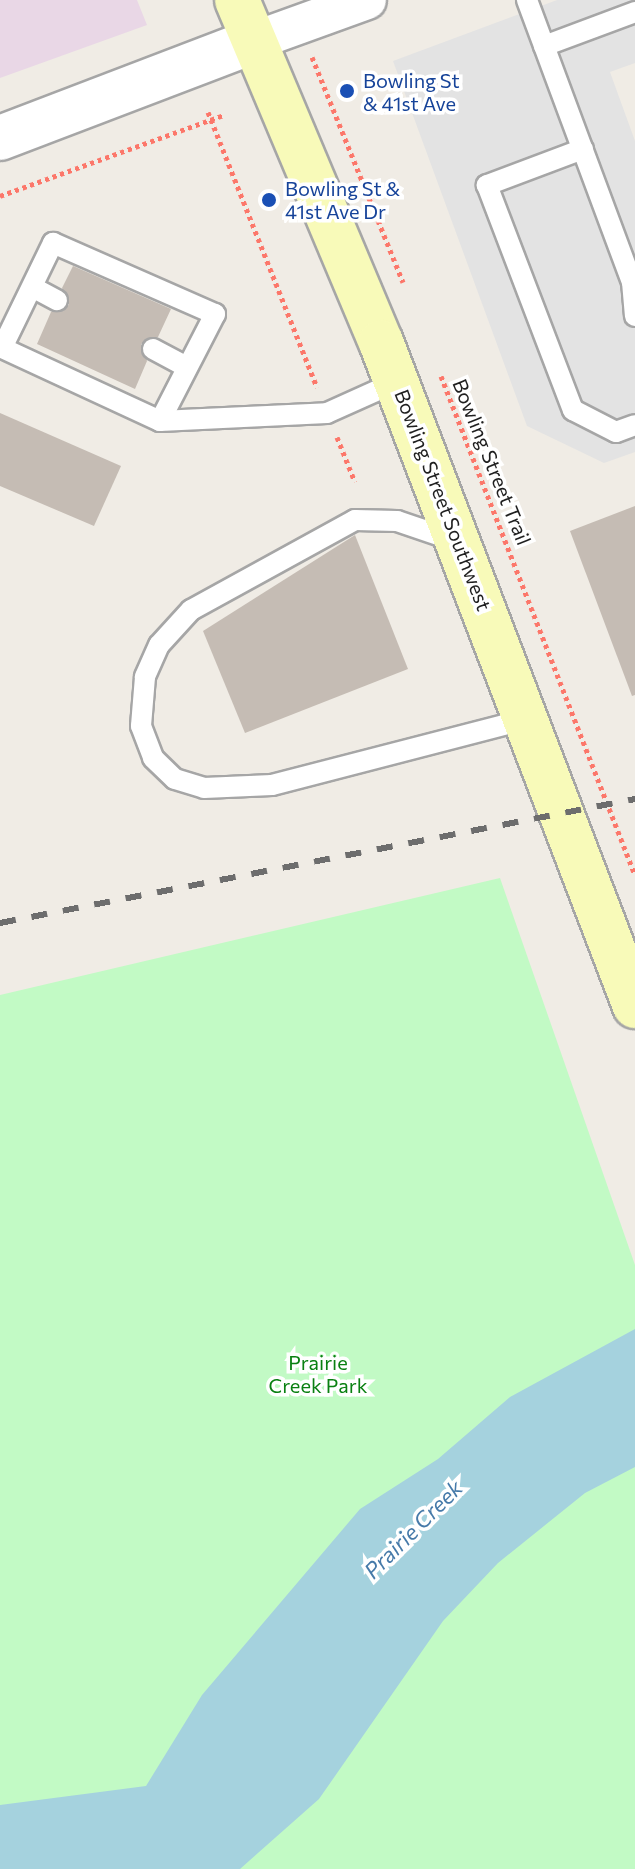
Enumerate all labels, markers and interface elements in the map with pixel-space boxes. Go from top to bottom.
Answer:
place label: Bowling St & 41st Ave [363,68,460,115]
marker: Bowling St & 41st Ave [338,82,356,100]
place label: Bowling St & 41st Ave Dr [285,176,400,223]
marker: Bowling St & 41st Ave Dr [260,191,278,209]
street label: Bowling Street Trail [448,376,536,548]
street label: Bowling Street Southwest [390,386,496,614]
park label: Prairie Creek Park [269,1350,367,1397]
water label: Prairie Creek [358,1474,468,1584]

